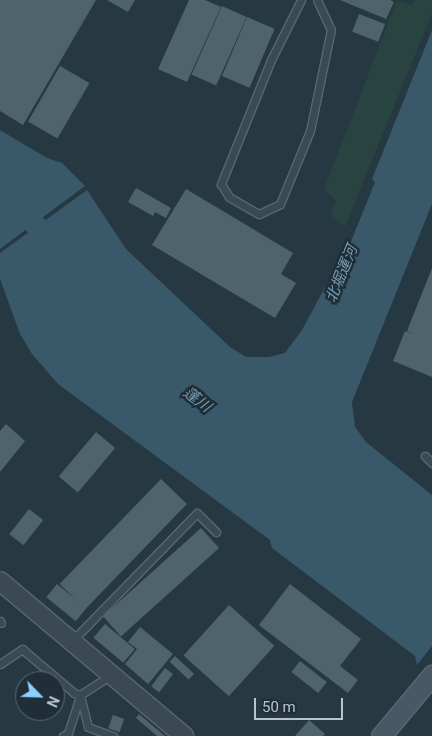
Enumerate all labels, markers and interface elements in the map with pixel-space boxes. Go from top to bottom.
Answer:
water label: 北堀運河 [322,243,362,305]
water label: 蓬川 [180,384,214,416]
north arrow [15,671,65,721]
scale bar [257,688,346,720]
text: N [43,694,62,709]
text: 50 m [262,698,296,716]

